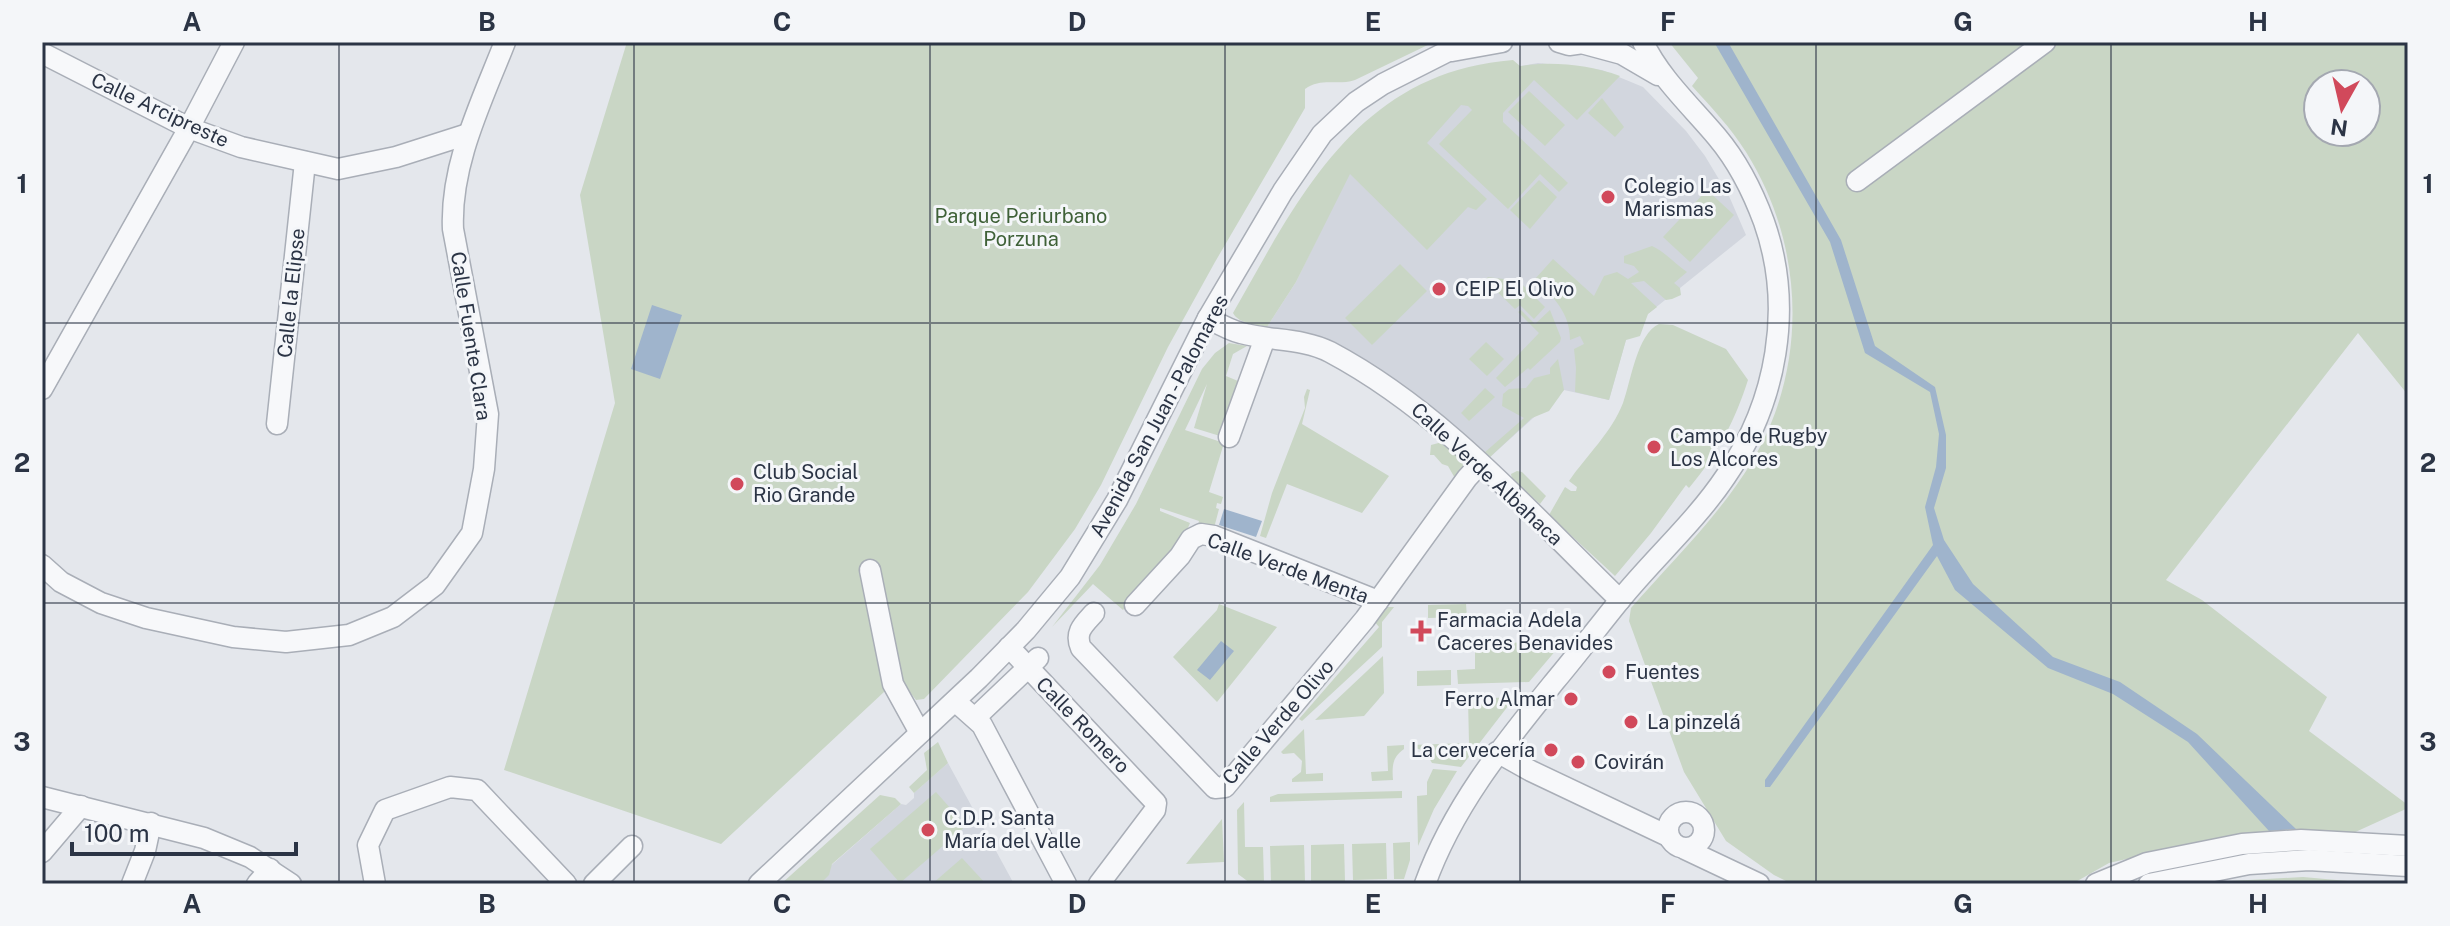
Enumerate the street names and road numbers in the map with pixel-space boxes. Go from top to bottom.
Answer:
street label: Calle Arcipreste [87,68,233,152]
street label: Calle la Elipse [272,227,310,359]
street label: Calle Fuente Clara [446,250,496,422]
street label: Avenida San Juan - Palomares [1085,291,1233,541]
street label: Calle Verde Albahaca [1406,398,1568,550]
street label: Calle Verde Menta [1204,528,1372,608]
street label: Calle Verde Olivo [1217,655,1339,789]
street label: Calle Romero [1031,672,1135,778]

